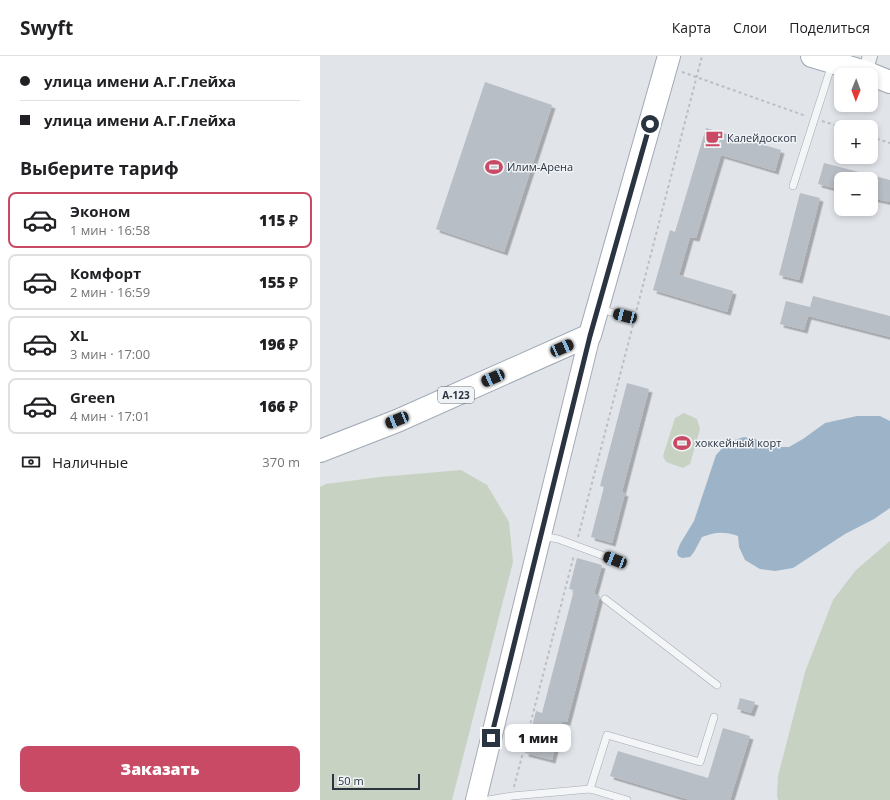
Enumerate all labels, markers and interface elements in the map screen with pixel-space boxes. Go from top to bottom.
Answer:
text: Swyft [20,15,73,41]
text: Карта [672,18,711,37]
text: Слои [733,18,767,37]
text: Поделиться [789,18,870,37]
north arrow [834,68,878,112]
map controls [834,68,878,216]
text: улица имени А.Г.Глейха [44,71,236,91]
text: улица имени А.Г.Глейха [44,110,236,130]
route start [641,115,659,133]
button: + [834,120,878,164]
cafe icon: Калейдоскоп [704,128,724,148]
place label: Калейдоскоп [727,130,797,145]
text: Выберите тариф [20,156,179,180]
sports icon: Илим-Арена [484,157,504,177]
place label: Илим-Арена [507,159,573,174]
button: − [834,172,878,216]
text: Эконом [70,201,130,221]
icon: car [22,202,58,238]
text: 115 ₽ [259,210,298,230]
text: 1 мин · 16:58 [70,221,150,239]
text: Комфорт [70,263,141,283]
icon: car [22,264,58,300]
text: 155 ₽ [259,272,298,292]
text: 2 мин · 16:59 [70,283,150,301]
car [612,307,638,325]
text: XL [70,325,88,345]
icon: car [22,326,58,362]
text: 196 ₽ [259,334,298,354]
car [549,338,575,358]
text: 3 мин · 17:00 [70,345,150,363]
car [480,368,506,388]
text: Green [70,387,115,407]
road number: А-123 [438,387,474,403]
icon: car [22,388,58,424]
text: 166 ₽ [259,396,298,416]
text: 4 мин · 17:01 [70,407,150,425]
car [384,410,410,430]
sports icon: хоккейный корт [672,433,692,453]
place label: хоккейный корт [695,435,781,450]
icon: cash [20,451,42,473]
text: Наличные [52,452,128,472]
text: 370 m [262,453,300,471]
car [602,550,628,570]
callout: 1 мин [505,724,571,752]
route end [482,729,500,747]
text: 1 мин [518,729,558,747]
button: Заказать [20,746,300,792]
scale bar [332,772,420,791]
text: 50 m [338,773,364,788]

